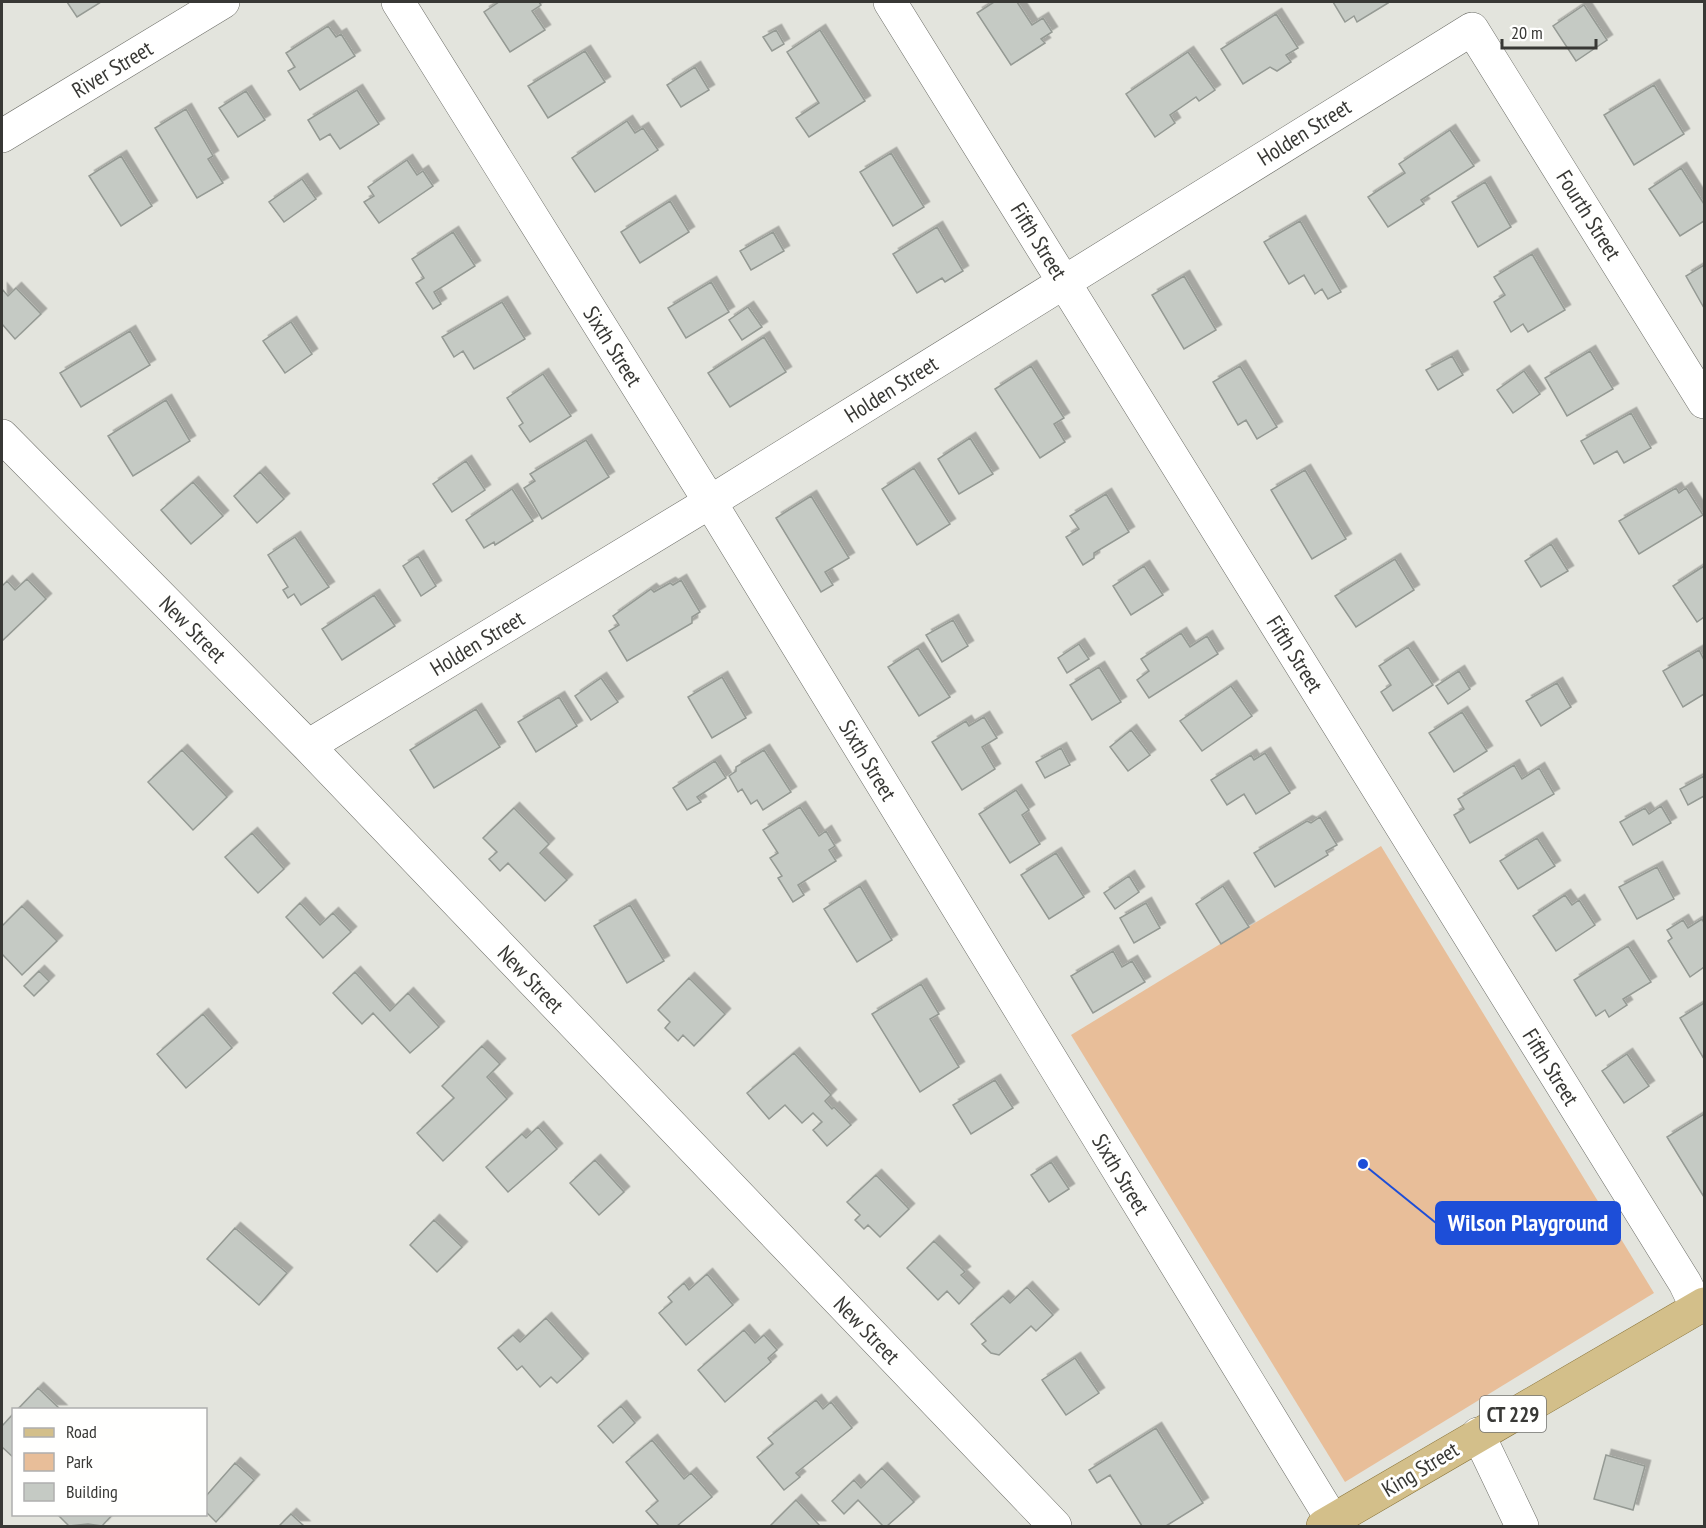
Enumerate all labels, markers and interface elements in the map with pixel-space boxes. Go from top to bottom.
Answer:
scale bar [1502,12,1596,50]
text: 20 m [1511,21,1543,44]
street label: River Street [67,34,157,104]
street label: Holden Street [1252,92,1356,172]
street label: Fourth Street [1550,165,1628,265]
street label: Fifth Street [1005,197,1073,285]
street label: Sixth Street [577,301,649,391]
street label: Holden Street [839,349,943,429]
street label: New Street [154,590,232,668]
street label: Holden Street [425,604,529,682]
street label: Fifth Street [1261,610,1329,698]
street label: Sixth Street [833,715,903,805]
street label: New Street [492,939,570,1019]
street label: Fifth Street [1517,1023,1585,1111]
street label: Sixth Street [1086,1129,1156,1219]
callout: Wilson Playground [1436,1202,1620,1244]
text: Wilson Playground [1447,1207,1608,1238]
street label: New Street [828,1290,906,1370]
road number: CT 229 [1480,1396,1546,1432]
legend [12,1408,207,1516]
text: Road [66,1420,97,1443]
street label: King Street [1376,1435,1464,1503]
text: Park [66,1450,93,1473]
text: Building [66,1480,118,1503]

